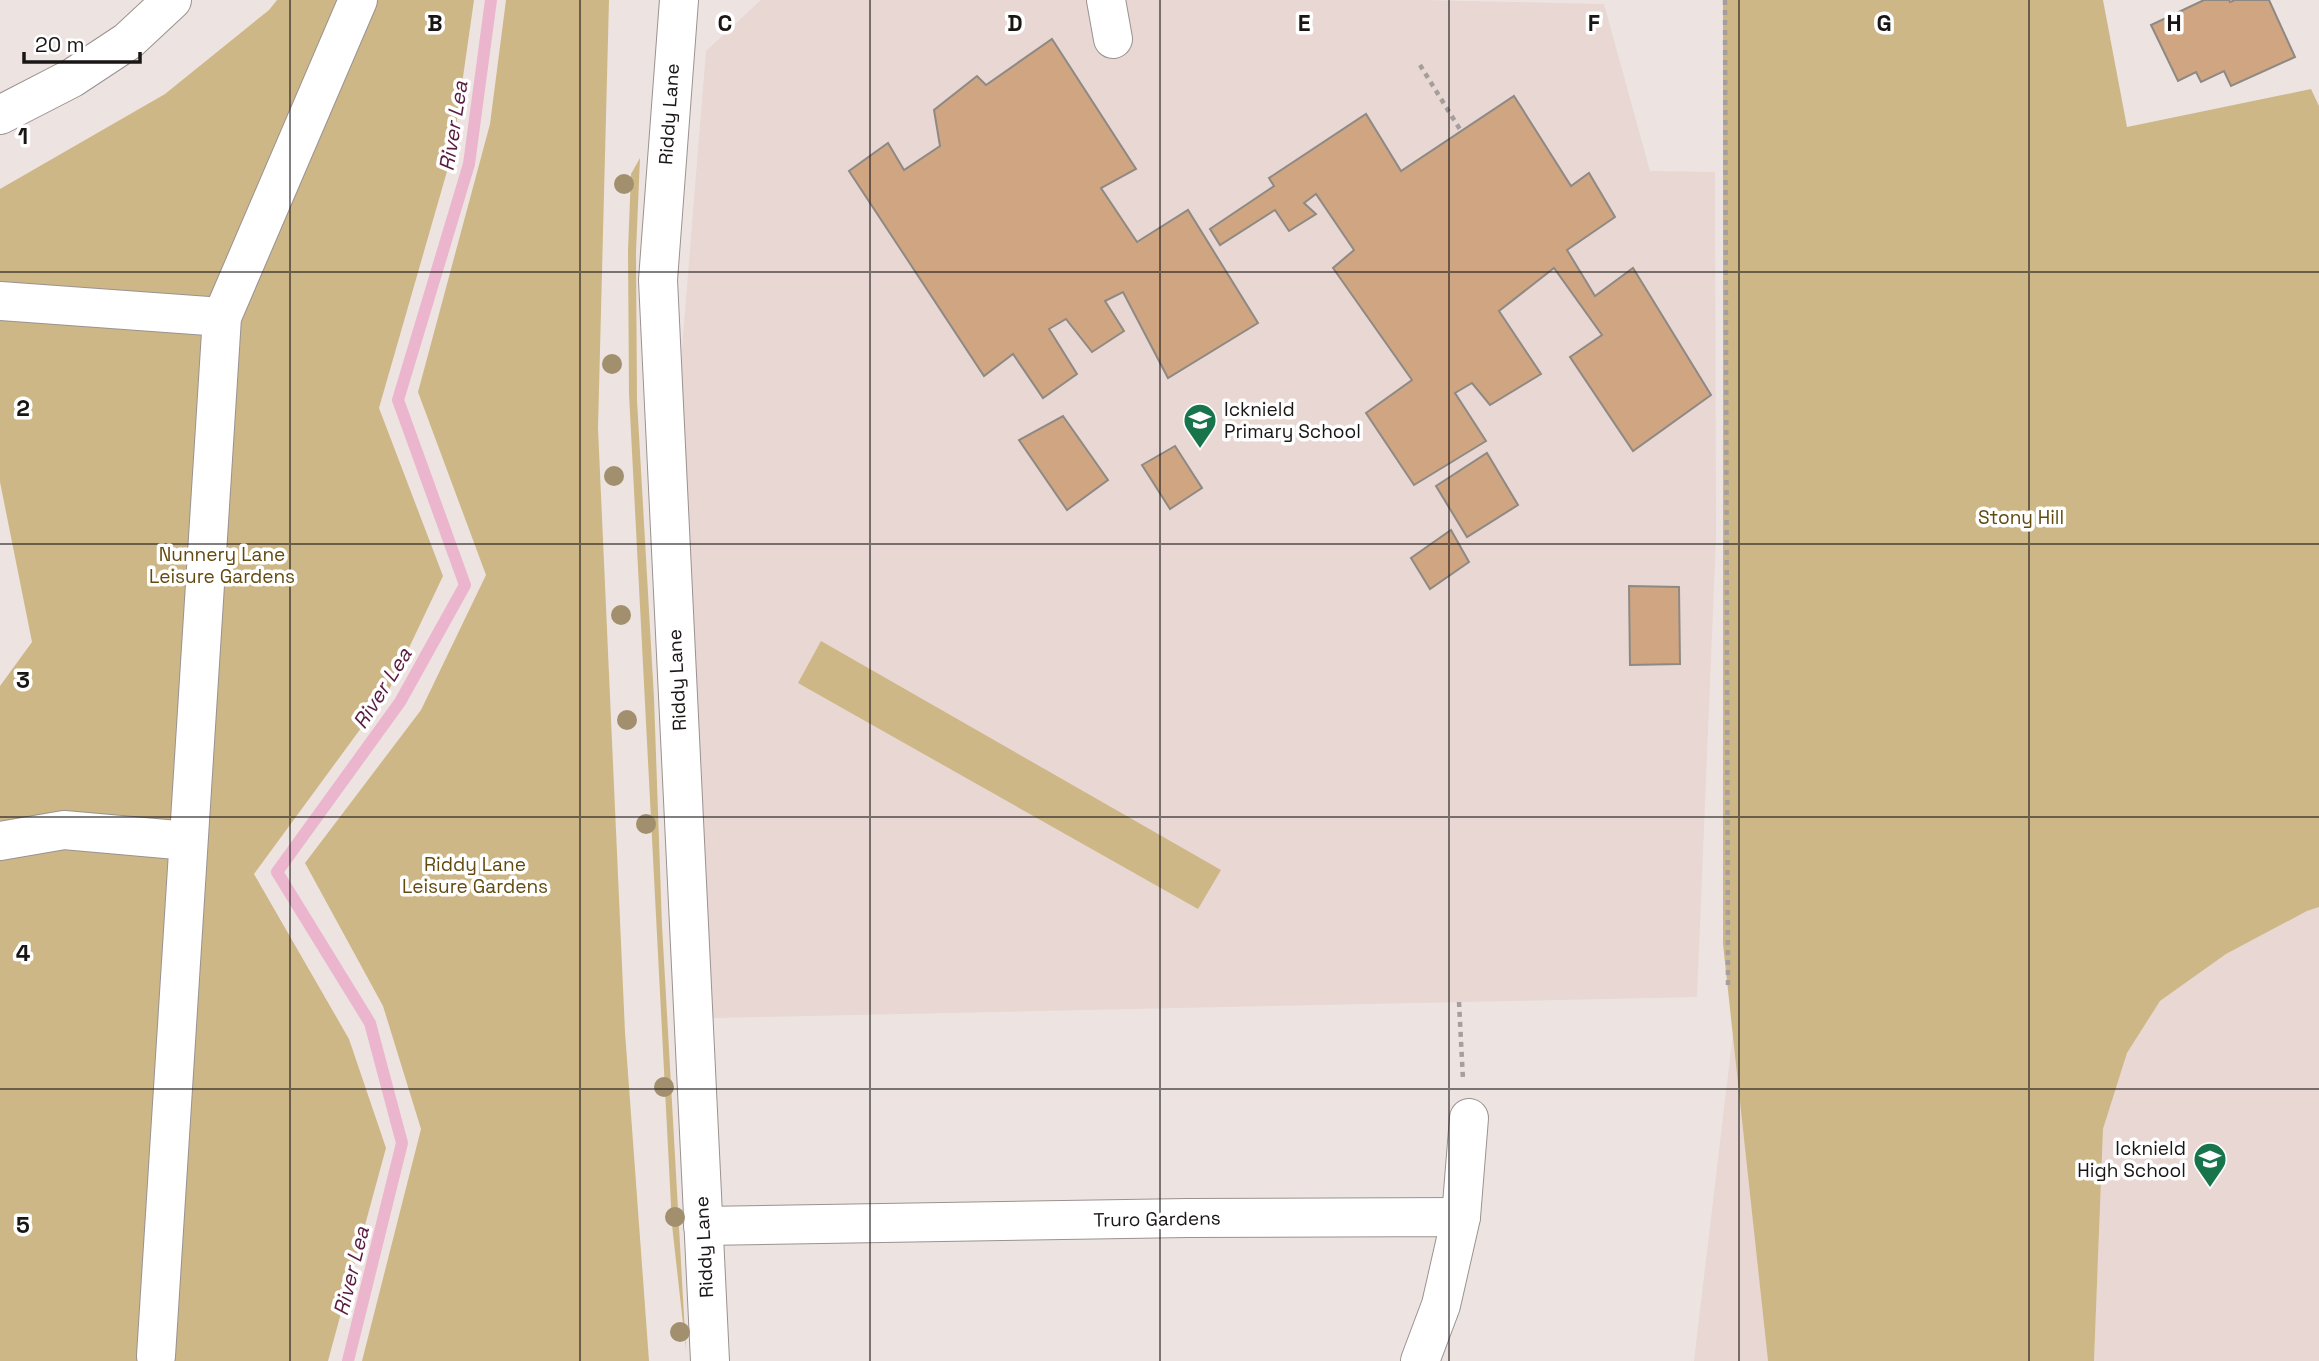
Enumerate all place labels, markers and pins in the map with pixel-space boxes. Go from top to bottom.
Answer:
place label: Icknield Primary School [1224,397,1361,444]
school or university icon: Icknield Primary School [1181,401,1219,450]
place label: Icknield High School [2077,1136,2186,1183]
school or university icon: Icknield High School [2191,1140,2229,1189]

